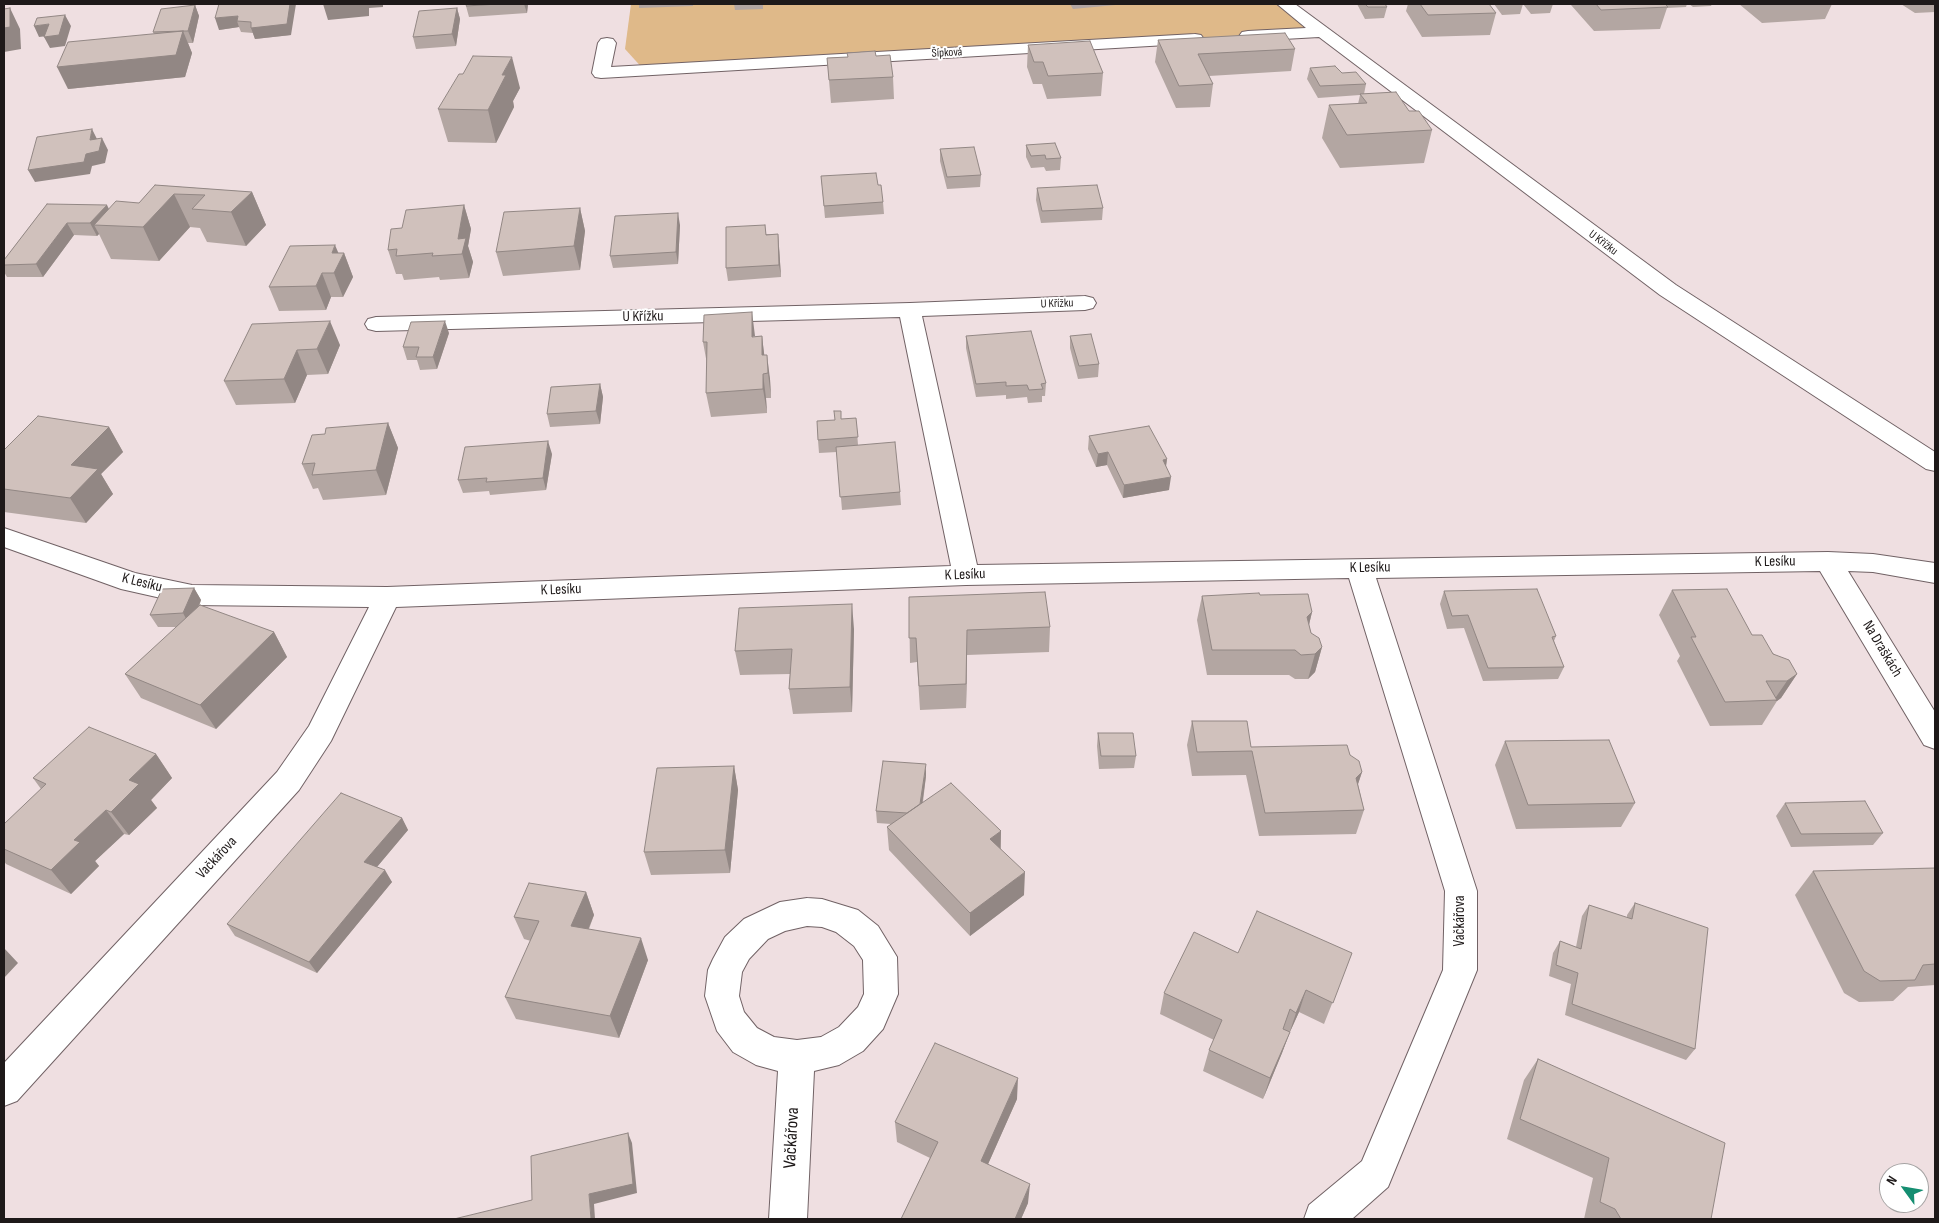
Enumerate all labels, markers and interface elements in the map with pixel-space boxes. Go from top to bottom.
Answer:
street label: Šípková [931,45,963,61]
street label: U Křížku [1586,227,1620,259]
street label: U Křížku [1040,296,1074,312]
street label: U Křížku [622,308,664,326]
street label: K Lesíku [1754,553,1796,571]
street label: K Lesíku [1349,559,1391,577]
street label: K Lesíku [944,565,986,585]
street label: K Lesíku [120,569,164,597]
street label: K Lesíku [540,580,582,600]
street label: Na Draškách [1858,618,1906,680]
street label: Vačkářova [193,833,241,883]
street label: Vačkářova [1451,895,1469,947]
street label: Vačkářova [780,1107,804,1169]
north arrow [1879,1163,1929,1213]
text: N [1883,1173,1901,1188]

